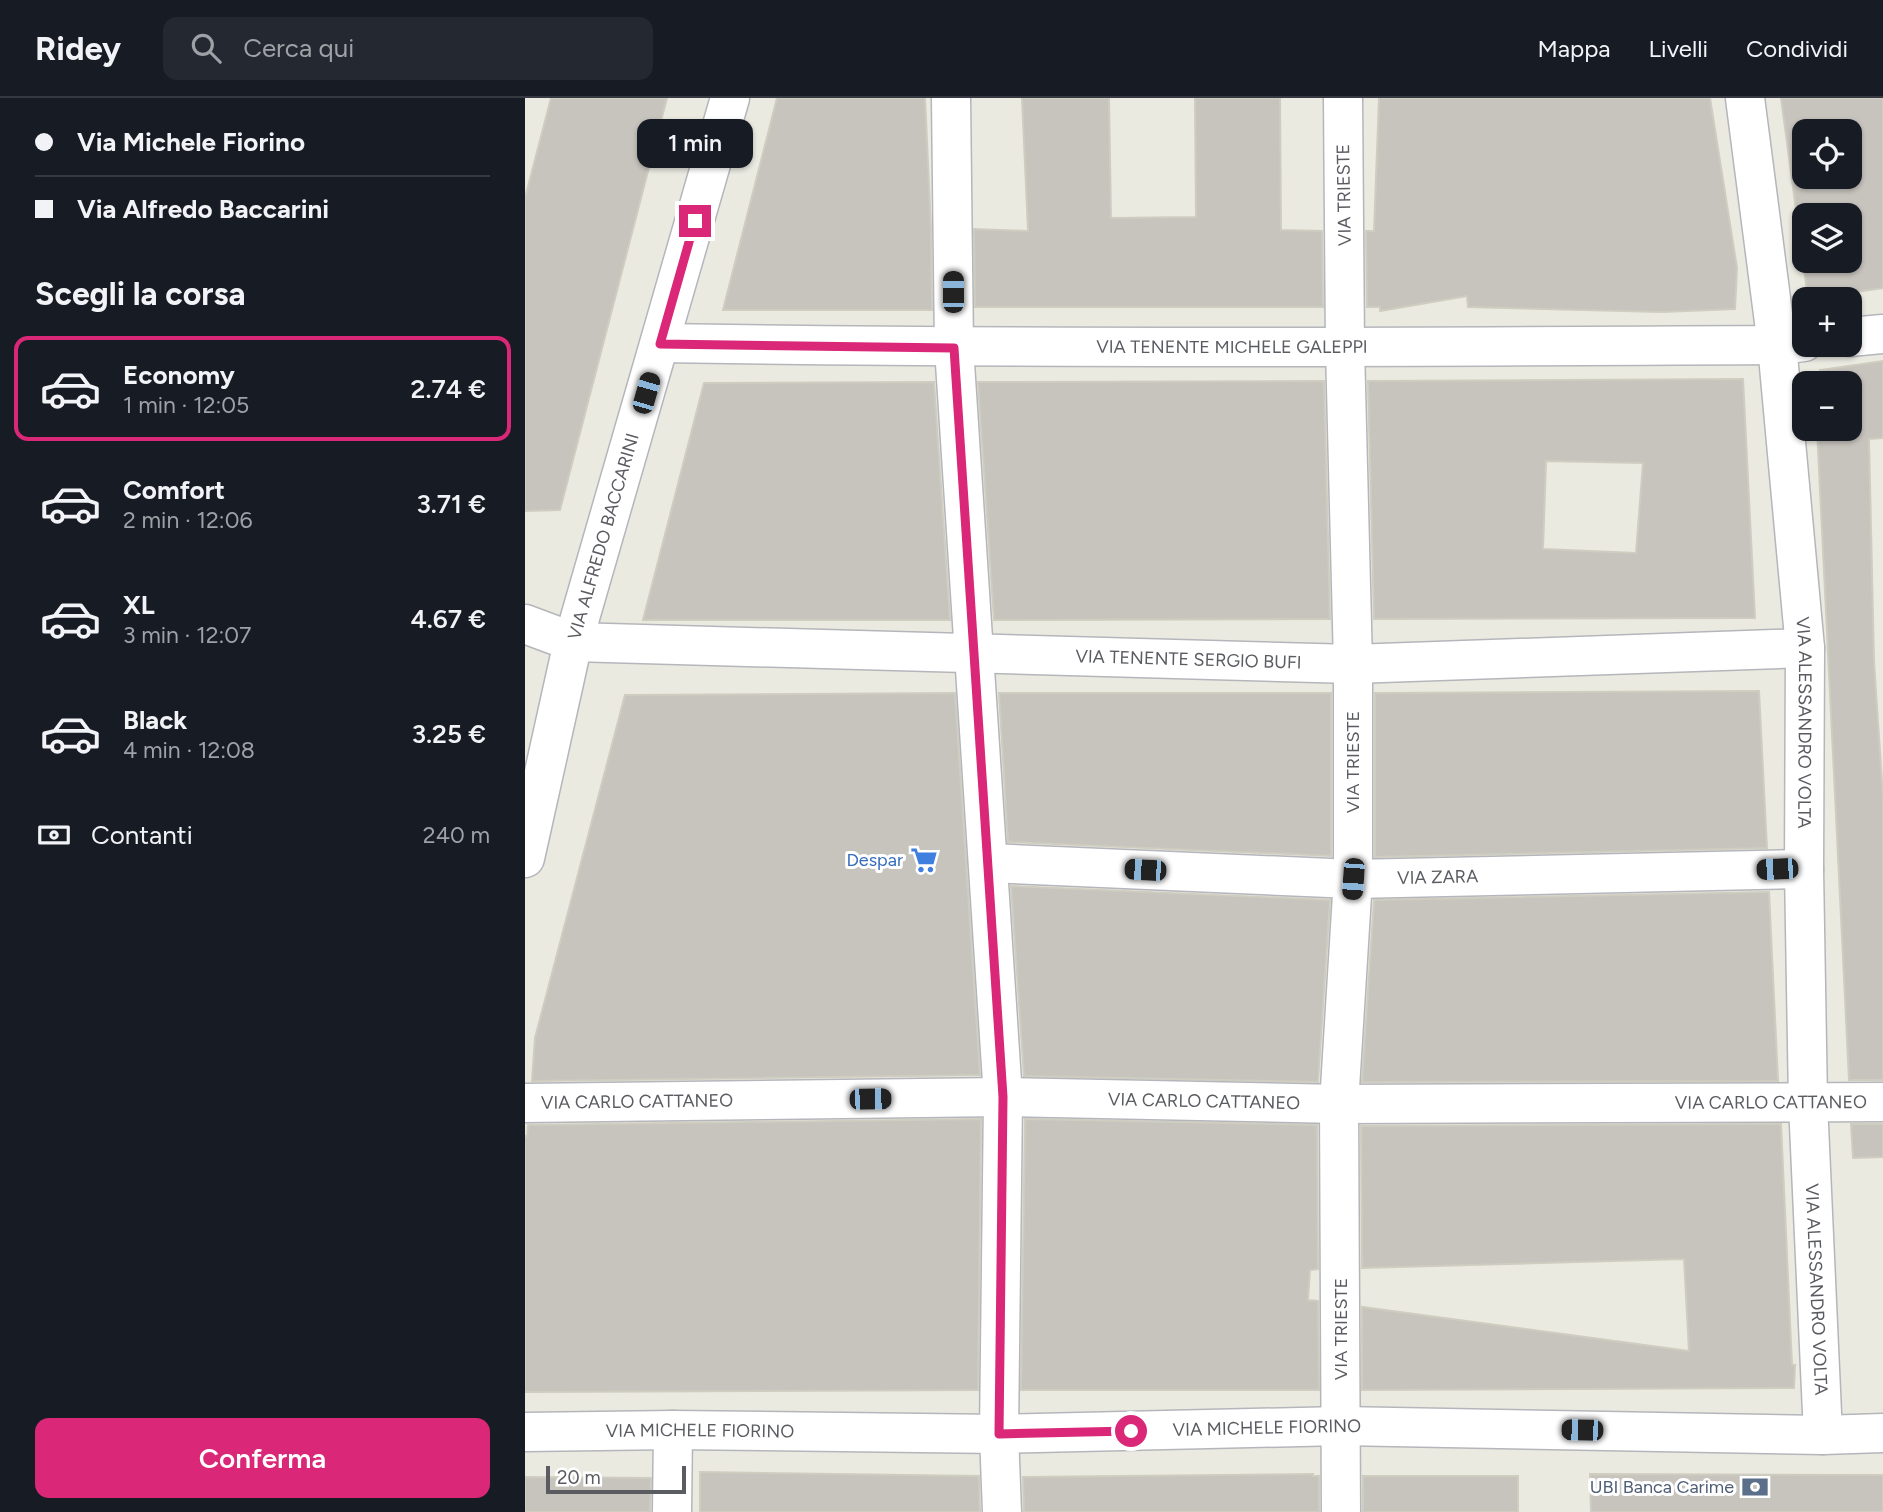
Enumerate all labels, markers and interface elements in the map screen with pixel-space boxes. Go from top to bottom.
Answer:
search box [163,17,653,80]
text: Ridey [35,29,121,68]
icon: search [187,29,225,67]
text: Cerca qui [243,32,354,64]
text: Mappa [1537,34,1611,63]
text: Livelli [1649,34,1708,63]
text: Condividi [1746,34,1848,63]
map controls [1792,119,1862,441]
button: locate [1792,119,1862,189]
callout: 1 min [637,120,753,169]
text: Via Michele Fiorino [77,126,305,158]
text: 1 min [668,129,722,157]
street label: VIA TRIESTE [1332,144,1356,246]
text: Via Alfredo Baccarini [77,193,329,225]
button: layers [1792,203,1862,273]
route end [679,205,711,237]
car [943,271,964,313]
text: Scegli la corsa [35,275,245,313]
button: + [1792,287,1862,357]
street label: VIA TENENTE MICHELE GALEPPI [1096,336,1368,358]
icon: car [39,357,102,420]
text: Economy [123,359,235,391]
car [631,370,662,416]
button: − [1792,371,1862,441]
text: 2.74 € [411,373,486,405]
text: 1 min · 12:05 [123,391,249,419]
street label: VIA ALFREDO BACCARINI [563,431,644,642]
icon: car [39,472,102,535]
text: Comfort [123,474,225,506]
text: 3.71 € [417,488,486,520]
text: 2 min · 12:06 [123,506,252,534]
icon: car [39,587,102,650]
text: XL [123,589,155,621]
text: 4.67 € [410,603,486,635]
street label: VIA ALESSANDRO VOLTA [1791,616,1816,829]
text: 3 min · 12:07 [123,621,251,649]
street label: VIA TENENTE SERGIO BUFI [1075,645,1302,674]
icon: car [39,702,102,765]
text: Black [123,704,187,736]
street label: VIA TRIESTE [1342,711,1364,813]
text: 3.25 € [412,718,486,750]
text: 4 min · 12:08 [123,736,255,764]
icon: cash [35,816,73,854]
text: Contanti [91,819,193,851]
text: 240 m [423,821,490,849]
supermarket icon: Despar [909,845,939,875]
place label: Despar [846,849,903,871]
car [1342,857,1365,901]
car [1124,858,1167,882]
car [1756,858,1799,880]
street label: VIA ZARA [1397,865,1478,889]
car [849,1088,892,1110]
street label: VIA CARLO CATTANEO [1108,1088,1300,1114]
street label: VIA CARLO CATTANEO [541,1089,733,1114]
street label: VIA CARLO CATTANEO [1675,1091,1867,1114]
street label: VIA ALESSANDRO VOLTA [1801,1183,1832,1396]
street label: VIA TRIESTE [1330,1278,1352,1380]
route start [1115,1415,1147,1447]
street label: VIA MICHELE FIORINO [1172,1415,1361,1441]
button: Conferma [35,1418,490,1498]
street label: VIA MICHELE FIORINO [606,1419,794,1442]
car [1561,1419,1604,1441]
scale bar [546,1463,686,1495]
text: 20 m [557,1466,601,1489]
bank icon: UBI Banca Carime [1740,1472,1770,1502]
place label: UBI Banca Carime [1590,1476,1734,1498]

